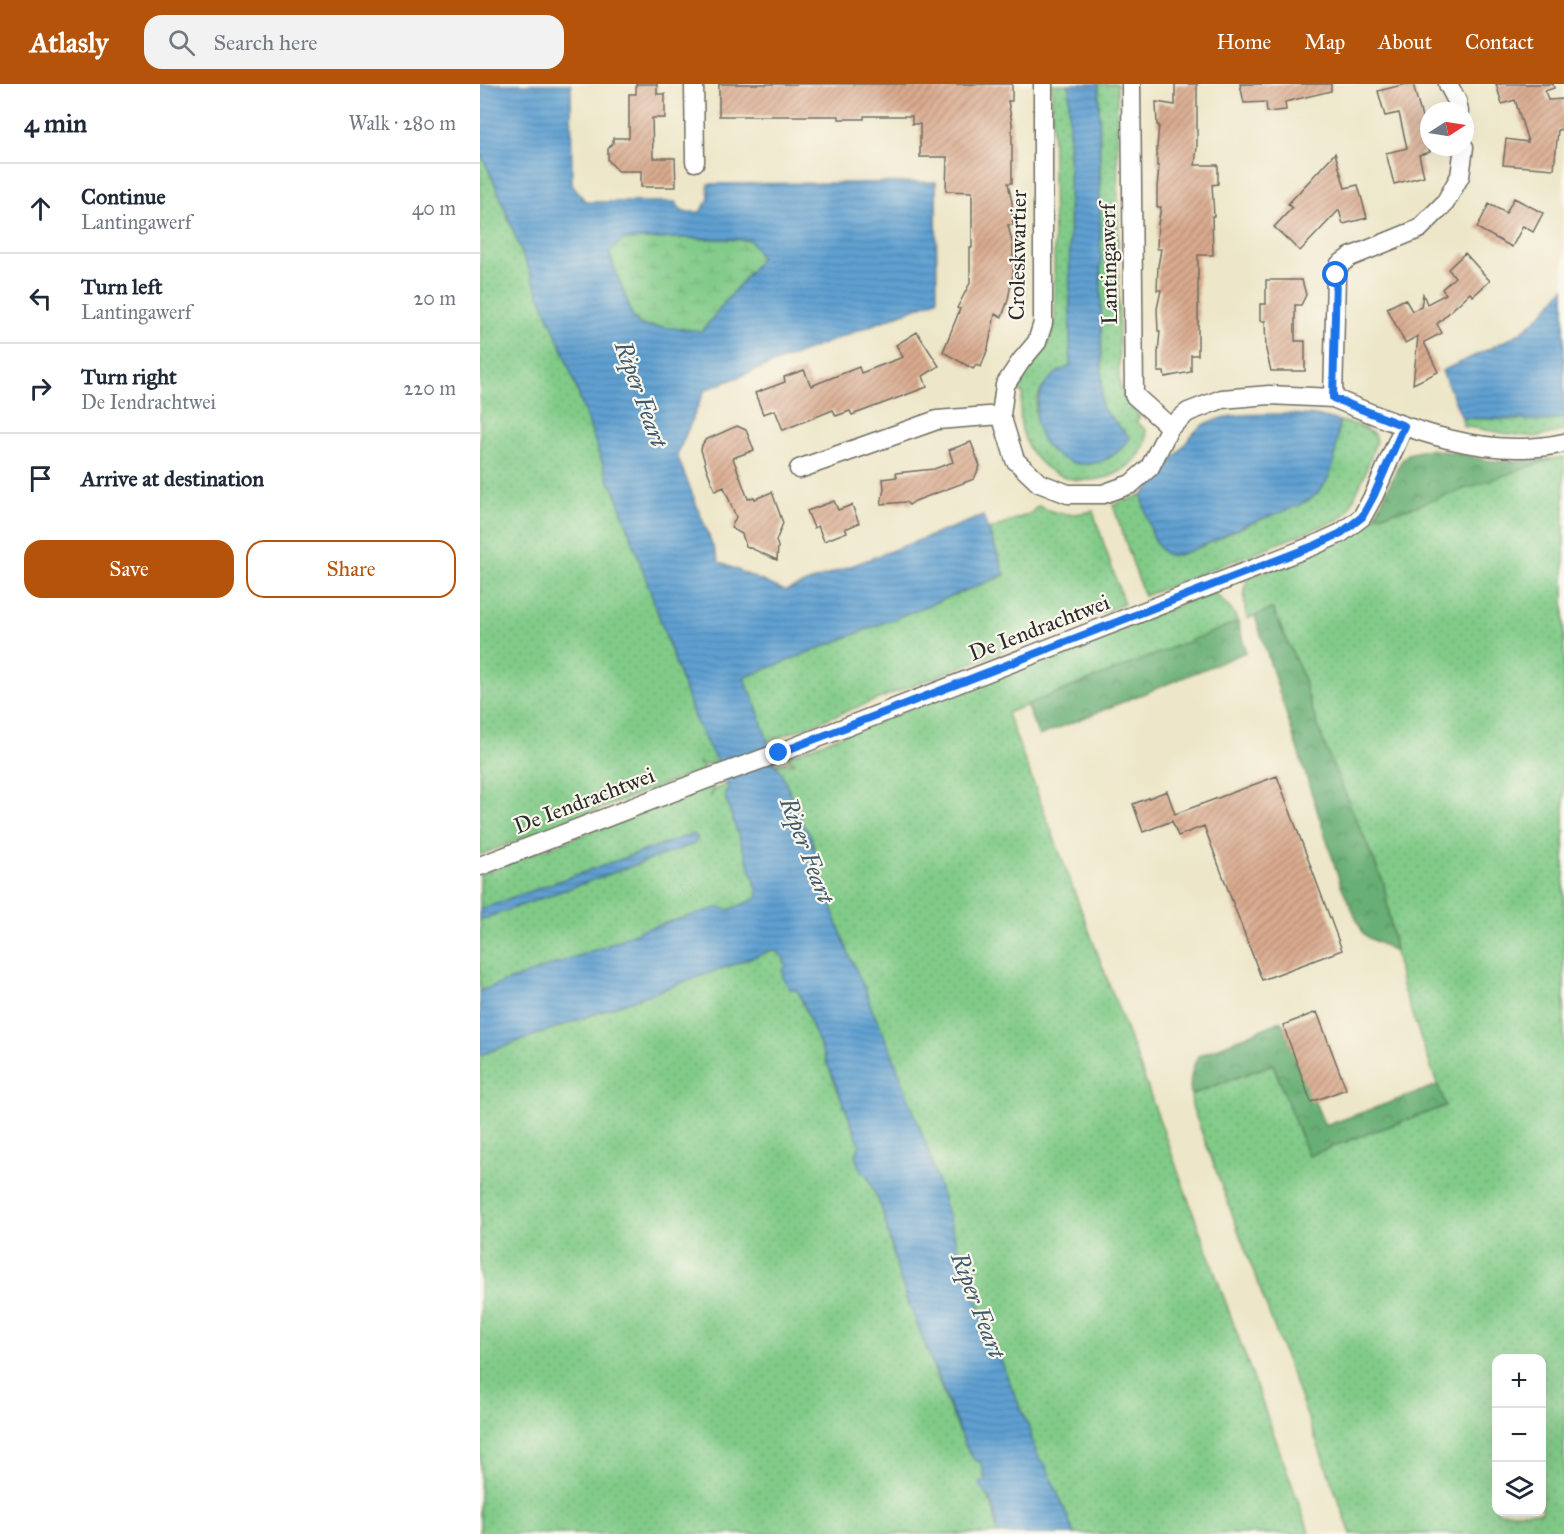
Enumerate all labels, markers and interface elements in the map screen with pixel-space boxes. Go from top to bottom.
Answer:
search box [144,15,564,69]
text: Atlasly [30,25,108,60]
icon: search [165,26,198,59]
text: Search here [213,29,317,56]
text: Home [1216,29,1271,55]
text: Map [1304,29,1345,55]
text: About [1378,29,1432,55]
text: Contact [1465,29,1534,55]
north arrow [1420,102,1474,156]
text: 4 min [24,107,87,139]
text: Walk · 280 m [349,111,456,135]
text: Continue [81,183,166,210]
street label: Croleskwartier [1003,189,1032,321]
icon: ahead [24,192,57,225]
text: 40 m [412,196,456,220]
street label: Lantingawerf [1094,199,1123,325]
text: Lantingawerf [81,210,192,234]
route start [1322,261,1348,287]
text: Turn left [81,273,163,300]
icon: left [24,282,57,315]
text: 20 m [413,286,456,310]
text: Lantingawerf [81,300,192,324]
water label: Riper Feart [608,336,675,453]
text: Turn right [81,363,177,390]
icon: right [24,372,57,405]
text: 220 m [404,376,456,400]
text: De Iendrachtwei [81,390,216,414]
icon: arrive [24,462,57,495]
text: Arrive at destination [81,465,264,492]
button: Save [24,540,234,598]
button: Share [246,540,456,598]
street label: De Iendrachtwei [965,588,1113,667]
route end [765,739,791,765]
street label: De Iendrachtwei [510,761,658,840]
water label: Riper Feart [773,792,841,909]
water label: Riper Feart [944,1247,1012,1364]
map controls [1492,1354,1546,1516]
button: + [1492,1354,1546,1408]
button: − [1492,1408,1546,1462]
button: layers [1492,1462,1546,1516]

